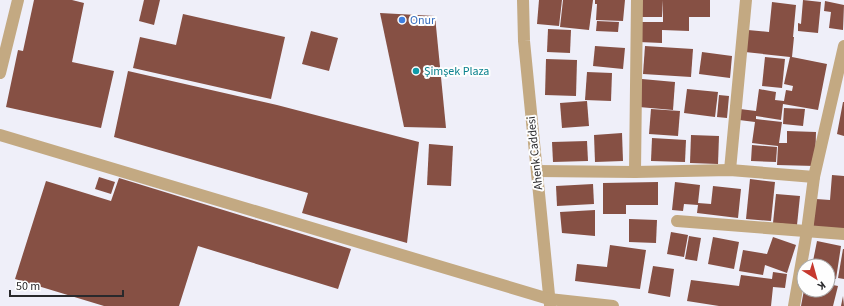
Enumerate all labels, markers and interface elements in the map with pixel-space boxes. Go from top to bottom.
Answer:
place label: Onur [410,12,436,29]
marker: Onur [397,15,407,25]
place label: Şimşek Plaza [424,63,489,80]
marker: Şimşek Plaza [411,66,421,76]
street label: Ahenk Caddesi [523,115,547,191]
north arrow [796,258,836,298]
scale bar [10,272,123,298]
text: 50 m [16,278,40,295]
text: K [814,278,829,294]

